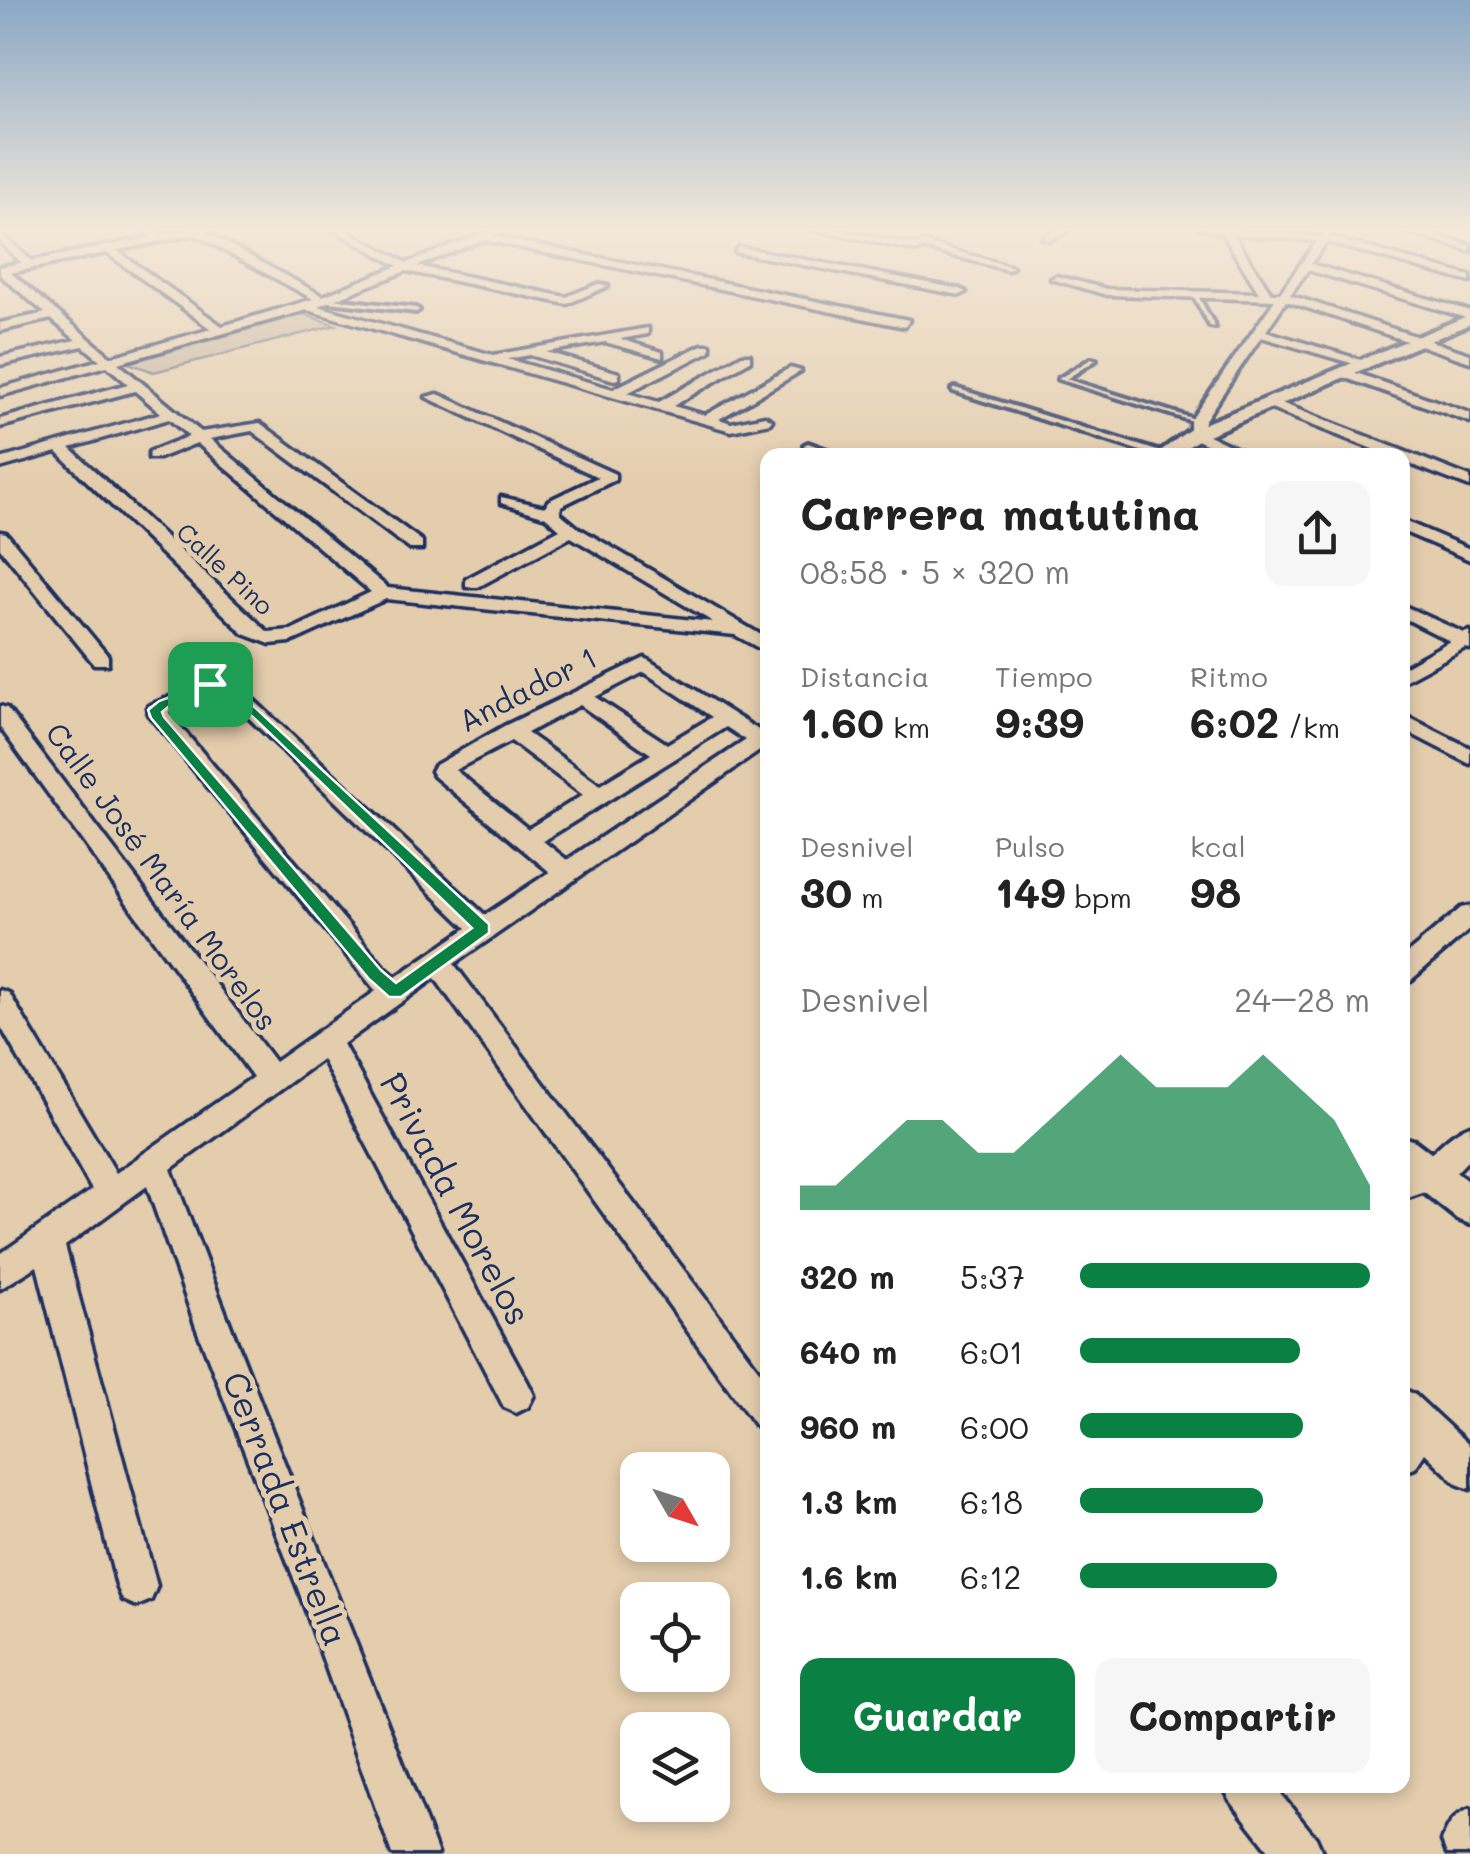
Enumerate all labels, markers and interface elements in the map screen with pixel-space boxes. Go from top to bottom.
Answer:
button: share [1265,481,1370,586]
text: Carrera matutina [800,483,1200,541]
street label: Calle Pino [171,515,281,621]
text: 08:58 · 5 × 320 m [800,550,1070,592]
street label: Andador 1 [451,636,603,740]
pin [168,642,253,727]
icon: arrive [183,657,238,712]
text: Distancia [800,658,929,694]
text: Tiempo [995,658,1093,694]
text: Ritmo [1190,658,1268,694]
text: 1.60 [800,694,884,749]
text: 9:39 [995,694,1084,749]
text: 6:02 [1190,694,1279,749]
text: km [884,709,930,745]
text: /km [1279,709,1340,745]
street label: Calle José María Morelos [37,714,288,1038]
text: Desnivel [800,828,913,864]
text: Pulso [995,828,1065,864]
text: kcal [1190,828,1246,864]
text: 30 [800,864,852,919]
text: 149 [995,864,1065,919]
text: 98 [1190,864,1241,919]
text: m [852,879,884,915]
text: bpm [1065,879,1132,915]
text: Desnivel [800,978,930,1020]
text: 24–28 m [1234,978,1370,1020]
street label: Privada Morelos [371,1064,543,1332]
text: 320 m [800,1255,895,1297]
text: 5:37 [960,1255,1025,1297]
text: 640 m [800,1330,897,1372]
text: 6:01 [960,1330,1023,1372]
street label: Cerrada Estrella [213,1365,360,1652]
text: 960 m [800,1405,896,1447]
text: 6:00 [960,1405,1029,1447]
north arrow [620,1452,730,1562]
map controls [620,1452,730,1822]
text: 1.3 km [800,1480,897,1522]
text: 6:18 [960,1480,1023,1522]
text: 1.6 km [800,1555,898,1597]
text: 6:12 [960,1555,1021,1597]
button: locate [620,1582,730,1692]
button: Guardar [800,1658,1075,1773]
button: Compartir [1095,1658,1370,1773]
button: layers [620,1712,730,1822]

